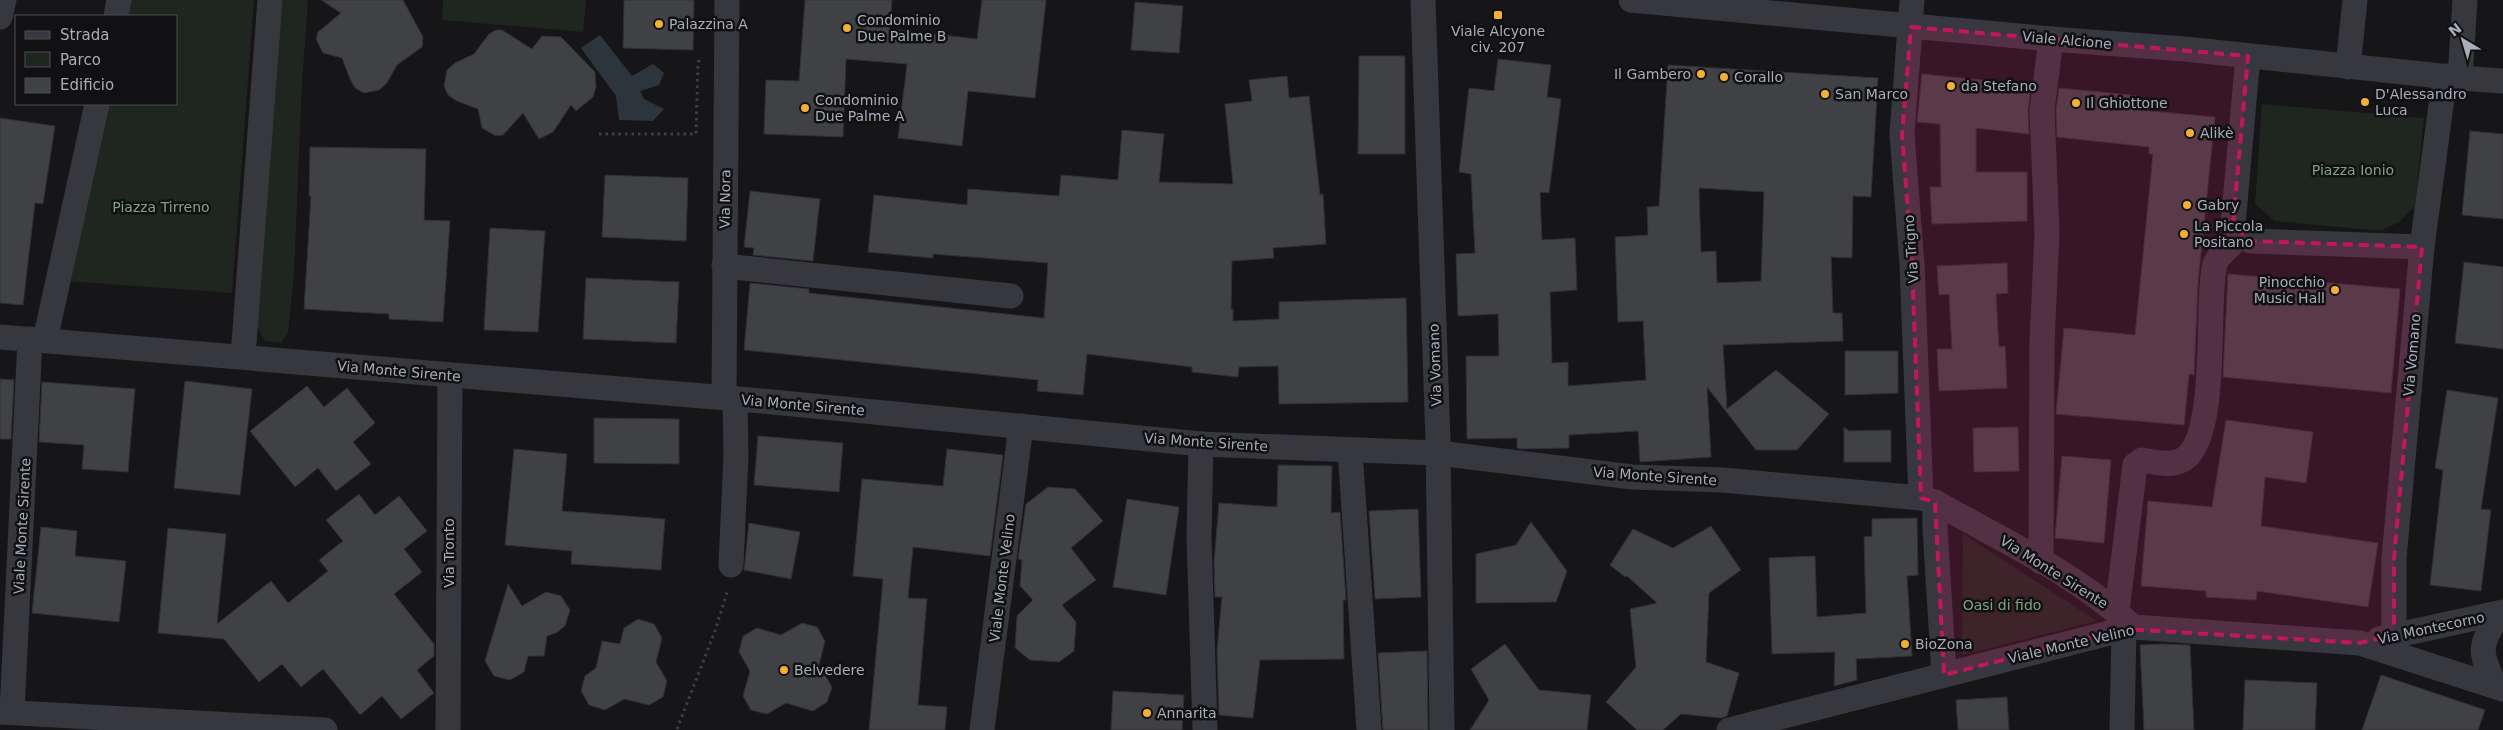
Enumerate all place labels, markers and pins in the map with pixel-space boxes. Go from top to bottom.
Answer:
marker: Viale Alcyone civ. 207 [1492,9,1504,21]
place label: Condominio Due Palme B [857,12,946,44]
place label: Palazzina A [669,16,748,32]
marker: Palazzina A [653,18,665,30]
marker: Condominio Due Palme B [841,22,853,34]
place label: Viale Alcyone civ. 207 [1451,23,1545,55]
place label: Il Gambero [1614,66,1691,82]
marker: Il Gambero [1695,68,1707,80]
place label: Corallo [1734,69,1783,85]
marker: Corallo [1718,71,1730,83]
place label: da Stefano [1961,78,2037,94]
marker: da Stefano [1945,80,1957,92]
place label: San Marco [1835,86,1908,102]
place label: D'Alessandro Luca [2375,86,2467,118]
marker: San Marco [1819,88,1831,100]
place label: Condominio Due Palme A [815,92,905,124]
place label: Il Ghiottone [2086,95,2168,111]
marker: D'Alessandro Luca [2359,96,2371,108]
marker: Il Ghiottone [2070,97,2082,109]
marker: Condominio Due Palme A [799,102,811,114]
place label: Alikè [2200,125,2234,141]
marker: Alikè [2184,127,2196,139]
place label: Gabry [2197,197,2239,213]
marker: Gabry [2181,199,2193,211]
place label: La Piccola Positano [2194,218,2263,250]
marker: La Piccola Positano [2178,228,2190,240]
place label: Pinocchio Music Hall [2254,274,2325,306]
marker: Pinocchio Music Hall [2329,284,2341,296]
place label: BioZona [1915,636,1973,652]
marker: BioZona [1899,638,1911,650]
place label: Belvedere [794,662,865,678]
marker: Belvedere [778,664,790,676]
place label: Annarita [1157,705,1217,721]
marker: Annarita [1141,707,1153,719]

